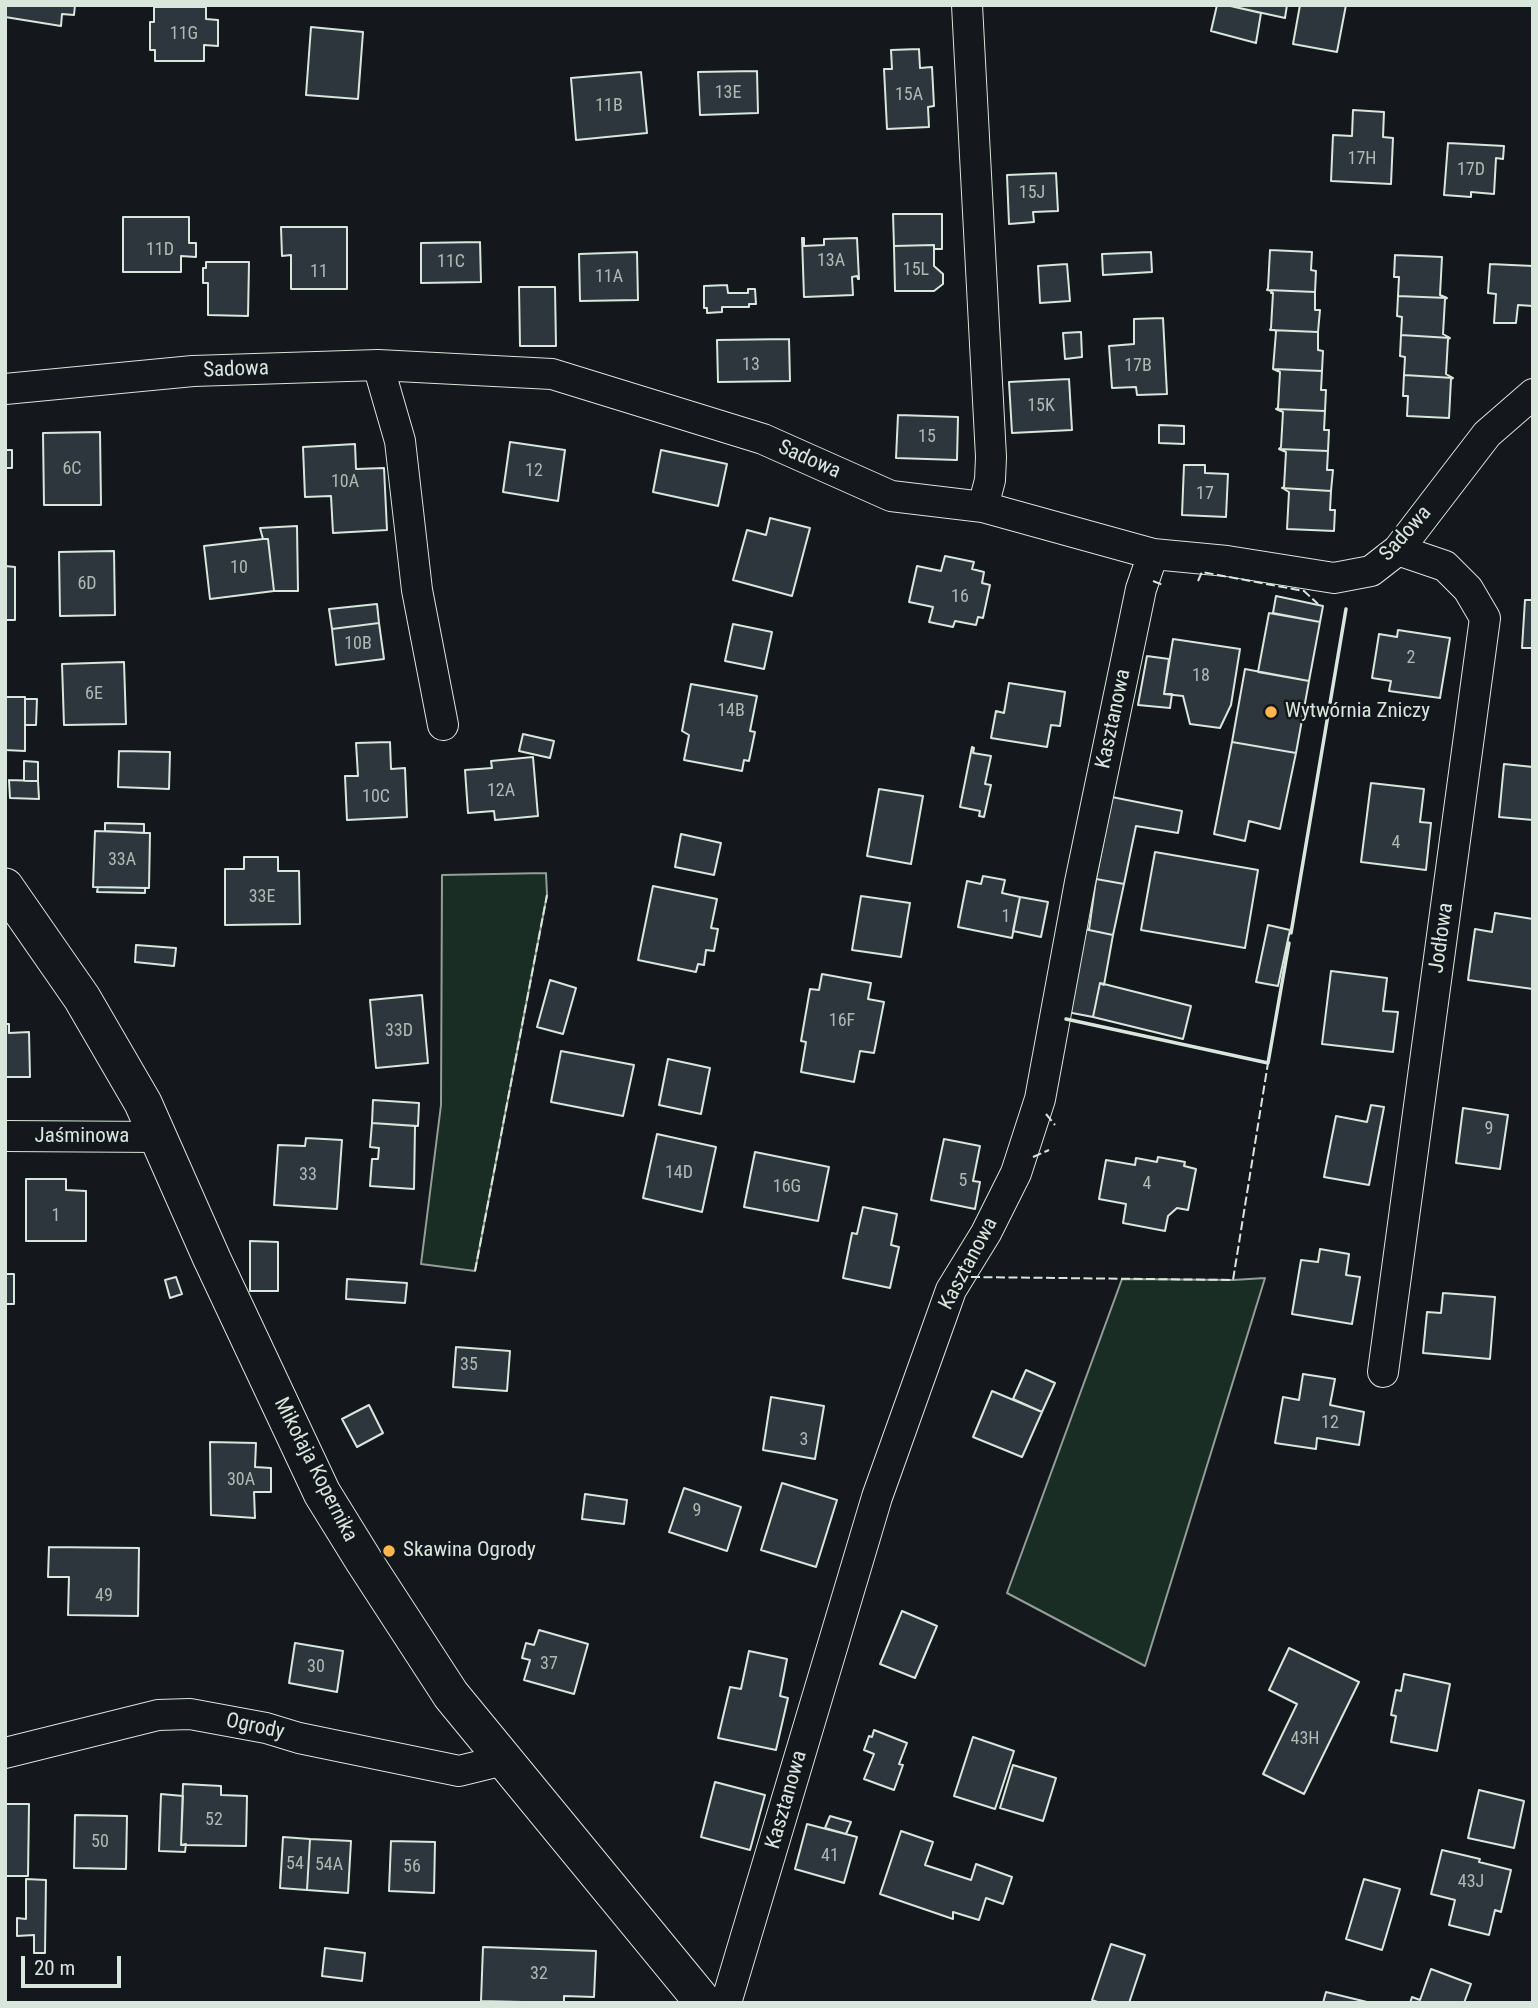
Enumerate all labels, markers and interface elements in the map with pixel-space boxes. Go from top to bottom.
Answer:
house number: 11G [170,23,198,45]
house number: 13E [715,82,741,104]
house number: 15A [895,84,923,106]
house number: 11B [595,95,623,117]
house number: 17H [1348,148,1376,170]
house number: 17D [1457,159,1485,181]
house number: 15J [1019,182,1045,204]
house number: 11D [146,239,174,261]
house number: 13A [817,250,845,272]
house number: 11C [437,251,465,273]
house number: 15L [903,259,929,281]
house number: 11 [310,261,328,283]
house number: 11A [595,266,623,288]
house number: 13 [742,354,760,376]
house number: 17B [1124,355,1152,377]
street label: Sadowa [203,356,269,384]
house number: 15K [1027,395,1055,417]
house number: 15 [918,426,936,448]
street label: Sadowa [774,435,844,485]
house number: 6C [62,458,82,480]
house number: 12 [525,460,543,482]
house number: 10A [331,471,359,493]
house number: 17 [1196,483,1214,505]
street label: Sadowa [1375,501,1437,567]
house number: 10 [230,557,248,579]
house number: 6D [77,573,97,595]
house number: 16 [951,586,969,608]
house number: 10B [344,633,372,655]
house number: 2 [1407,647,1415,669]
house number: 18 [1192,665,1210,687]
street label: Kasztanowa [1091,667,1137,771]
house number: 6E [85,683,103,705]
place label: Wytwórnia Zniczy [1285,699,1430,725]
house number: 14B [717,700,745,722]
marker: Wytwórnia Zniczy [1263,704,1279,720]
house number: 12A [487,780,515,802]
house number: 10C [362,786,390,808]
house number: 4 [1392,832,1400,854]
house number: 33A [108,849,136,871]
house number: 33E [249,886,275,908]
street label: Jodłowa [1425,901,1459,975]
house number: 1 [1002,906,1010,928]
house number: 16F [829,1010,855,1032]
house number: 33D [385,1020,413,1042]
house number: 9 [1485,1118,1493,1140]
street label: Jaśminowa [35,1124,129,1150]
house number: 14D [665,1162,693,1184]
house number: 33 [299,1164,317,1186]
house number: 5 [959,1170,967,1192]
house number: 4 [1143,1173,1151,1195]
house number: 16G [773,1176,801,1198]
house number: 1 [52,1205,60,1227]
street label: Kasztanowa [934,1213,1004,1315]
house number: 35 [460,1354,478,1376]
street label: Mikołaja Kopernika [268,1394,362,1546]
house number: 12 [1321,1412,1339,1434]
house number: 3 [800,1429,808,1451]
house number: 30A [227,1469,255,1491]
house number: 9 [693,1500,701,1522]
place label: Skawina Ogrody [403,1538,536,1564]
marker: Skawina Ogrody [381,1543,397,1559]
house number: 49 [95,1585,113,1607]
house number: 37 [540,1653,558,1675]
house number: 30 [307,1656,325,1678]
street label: Ogrody [224,1709,286,1745]
house number: 43H [1291,1728,1319,1750]
street label: Kasztanowa [761,1748,813,1852]
house number: 52 [205,1809,223,1831]
house number: 50 [91,1831,109,1853]
house number: 41 [821,1845,839,1867]
house number: 54 [286,1853,304,1875]
house number: 54A [315,1854,343,1876]
house number: 56 [403,1856,421,1878]
house number: 43J [1458,1871,1484,1893]
scale bar [24,1941,124,1985]
text: 20 m [34,1956,75,1980]
house number: 32 [530,1963,548,1985]

